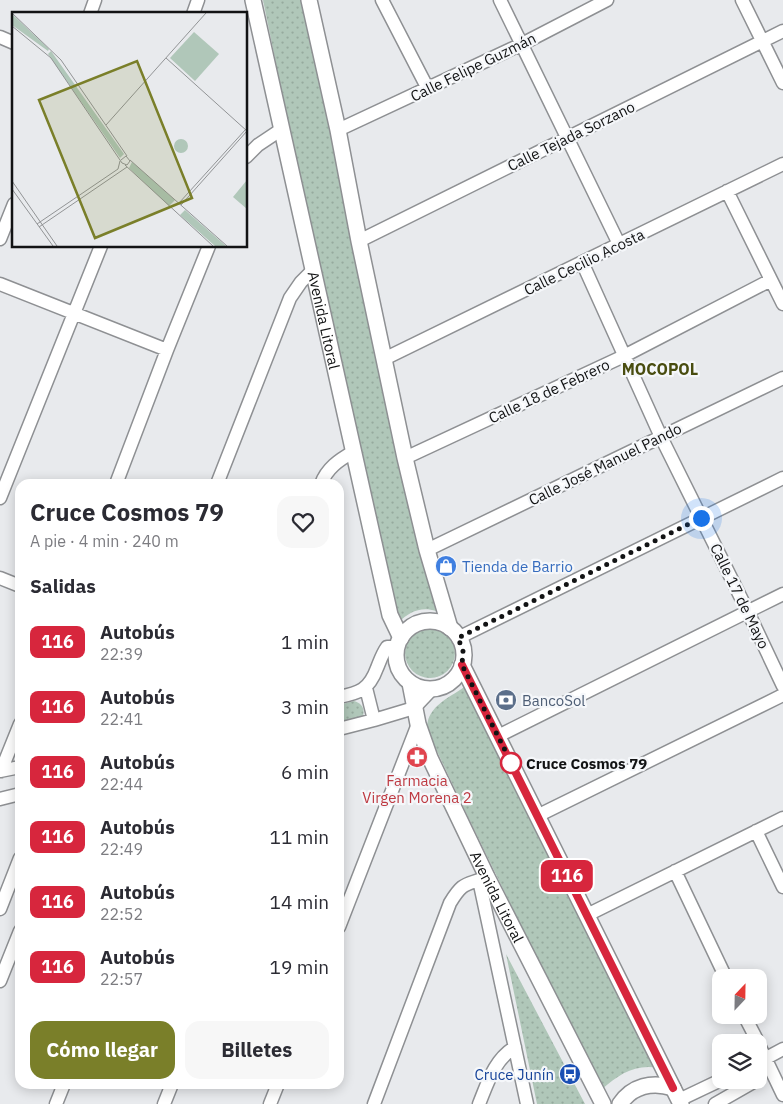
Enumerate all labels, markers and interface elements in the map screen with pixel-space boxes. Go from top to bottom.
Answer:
inset map [12,12,248,248]
street label: Calle Felipe Guzmán [407,28,539,106]
street label: Calle Tejada Sorzano [504,97,638,175]
street label: Calle Cecilio Acosta [521,225,647,299]
street label: Avenida Litoral [304,269,344,371]
street label: Calle 18 de Febrero [485,355,613,427]
district label: MOCOPOL [622,359,698,379]
street label: Calle José Manuel Pando [525,419,685,509]
text: Cruce Cosmos 79 [30,496,224,528]
button: heart [277,496,329,548]
your location [689,506,714,531]
text: A pie · 4 min · 240 m [30,531,179,551]
street label: Calle 17 de Mayo [706,540,774,652]
shop icon: Tienda de Barrio [434,554,458,578]
place label: Tienda de Barrio [462,557,573,576]
text: Salidas [30,574,96,598]
text: Autobús [100,620,175,644]
text: 116 [41,630,74,653]
text: 1 min [281,630,329,654]
text: 22:39 [100,644,143,664]
text: Autobús [100,685,175,709]
bank icon: BancoSol [494,688,518,712]
place label: BancoSol [522,691,585,710]
text: 116 [41,695,74,718]
text: 3 min [281,695,329,719]
text: 22:41 [100,709,143,729]
pharmacy icon: Farmacia Virgen Morena 2 [405,745,429,769]
text: Autobús [100,750,175,774]
marker: Cruce Cosmos 79 [500,752,522,774]
place label: Cruce Cosmos 79 [526,754,647,773]
text: 116 [41,760,74,783]
text: 6 min [281,760,329,784]
place label: Farmacia Virgen Morena 2 [362,771,472,807]
text: 22:44 [100,774,143,794]
text: Autobús [100,815,175,839]
text: 116 [41,825,74,848]
text: 11 min [270,825,329,849]
text: 22:49 [100,839,143,859]
street label: Avenida Litoral [466,848,528,946]
line badge: 116 [538,860,596,892]
text: 116 [551,864,583,887]
text: Autobús [100,880,175,904]
text: 116 [41,890,74,913]
text: 14 min [270,890,329,914]
text: 22:52 [100,904,143,924]
text: Autobús [100,945,175,969]
text: 116 [41,955,74,978]
text: 19 min [270,955,329,979]
text: 22:57 [100,969,143,989]
north arrow [712,969,768,1024]
map controls [712,969,767,1089]
button: Cómo llegar [30,1021,175,1079]
button: Billetes [185,1021,329,1079]
button: layers [712,1034,767,1089]
bus stop icon: Cruce Junín [558,1062,582,1086]
place label: Cruce Junín [474,1065,554,1084]

